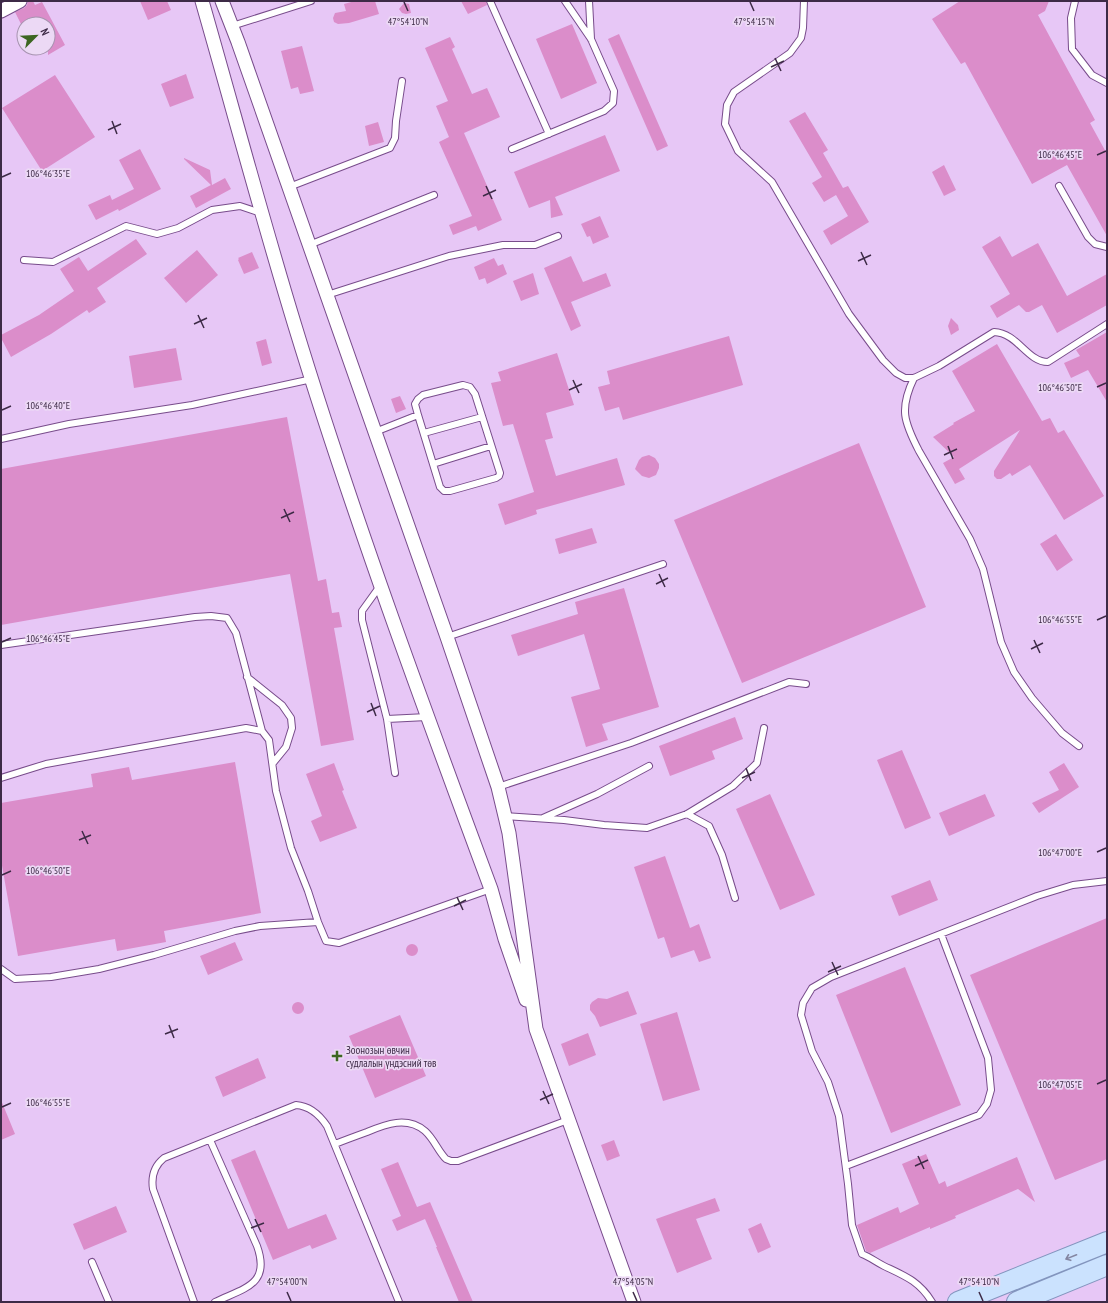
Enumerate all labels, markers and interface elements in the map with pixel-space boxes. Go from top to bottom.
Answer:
text: 47°54'10"N [388,15,428,28]
text: 47°54'15"N [734,15,774,28]
north arrow [16,16,56,56]
text: N [38,26,53,38]
text: 106°46'45"E [1038,148,1082,161]
text: 106°46'35"E [26,167,70,180]
text: 106°46'50"E [1038,381,1082,394]
text: 106°46'40"E [26,399,70,412]
text: 106°46'55"E [1038,613,1082,626]
text: 106°46'45"E [26,632,70,645]
text: 106°47'00"E [1038,846,1082,859]
text: 106°46'50"E [26,864,70,877]
place label: Зоонозын өвчин судлалын үндэсний төв [346,1043,437,1070]
marker: Зоонозын өвчин судлалын үндэсний төв [331,1050,343,1062]
text: 106°47'05"E [1038,1078,1082,1091]
text: 106°46'55"E [26,1096,70,1109]
one-way arrow [1065,1253,1077,1261]
text: 47°54'00"N [267,1275,307,1288]
text: 47°54'05"N [613,1275,653,1288]
text: 47°54'10"N [959,1275,999,1288]

